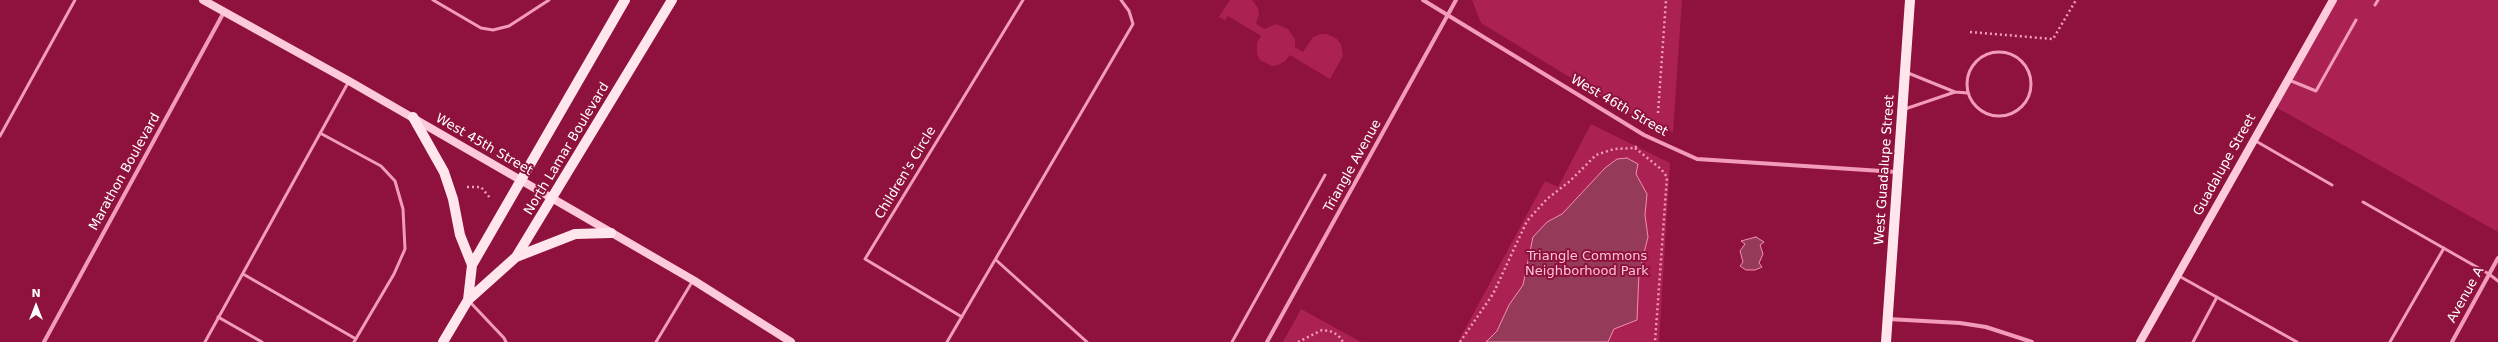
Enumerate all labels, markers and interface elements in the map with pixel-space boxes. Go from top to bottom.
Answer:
street label: West 46th Street [1568,72,1670,140]
street label: North Lamar Boulevard [521,80,613,218]
street label: West Guadalupe Street [1872,94,1898,246]
street label: Marathon Boulevard [86,111,164,233]
street label: West 45th Street [433,111,535,179]
street label: Guadalupe Street [2190,111,2260,219]
street label: Triangle Avenue [1321,117,1385,215]
street label: Children's Circle [872,124,940,222]
park label: Triangle Commons Neighborhood Park [1525,249,1649,280]
street label: Avenue A [2444,264,2488,326]
north arrow [16,286,56,326]
text: N [31,287,41,300]

